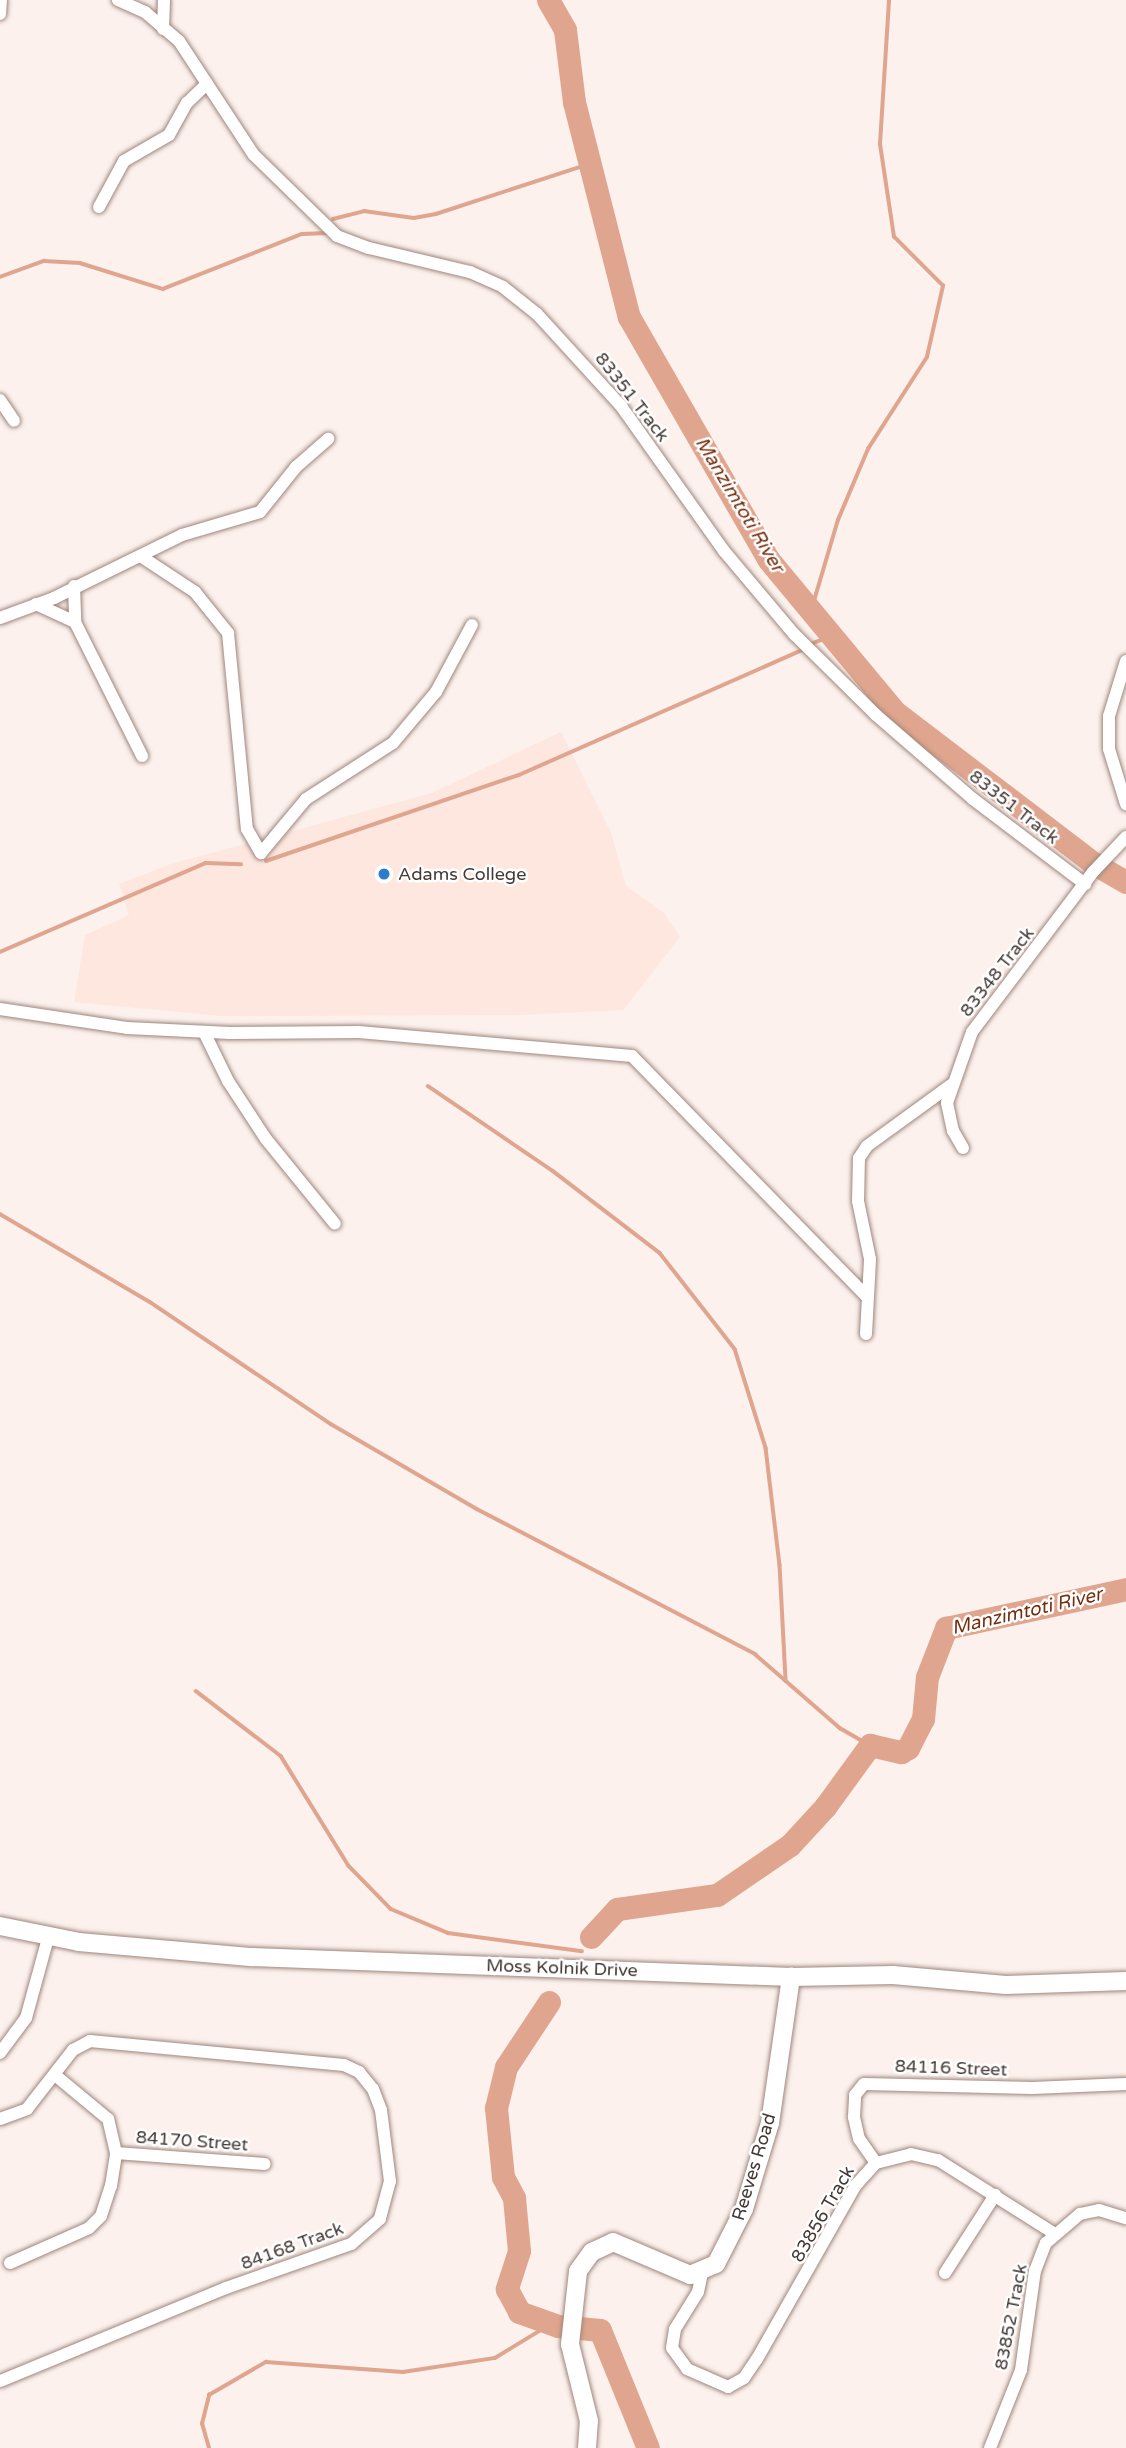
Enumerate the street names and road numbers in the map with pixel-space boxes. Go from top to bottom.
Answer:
street label: 83351 Track [590,348,674,446]
street label: 83351 Track [965,765,1063,849]
street label: 83348 Track [955,923,1039,1021]
street label: Moss Kolnik Drive [486,1955,638,1981]
street label: 84116 Street [894,2055,1008,2081]
street label: Reeves Road [727,2111,781,2223]
street label: 84170 Street [135,2126,249,2156]
street label: 83856 Track [787,2162,859,2266]
street label: 84168 Track [238,2217,346,2275]
street label: 83852 Track [990,2262,1032,2372]

